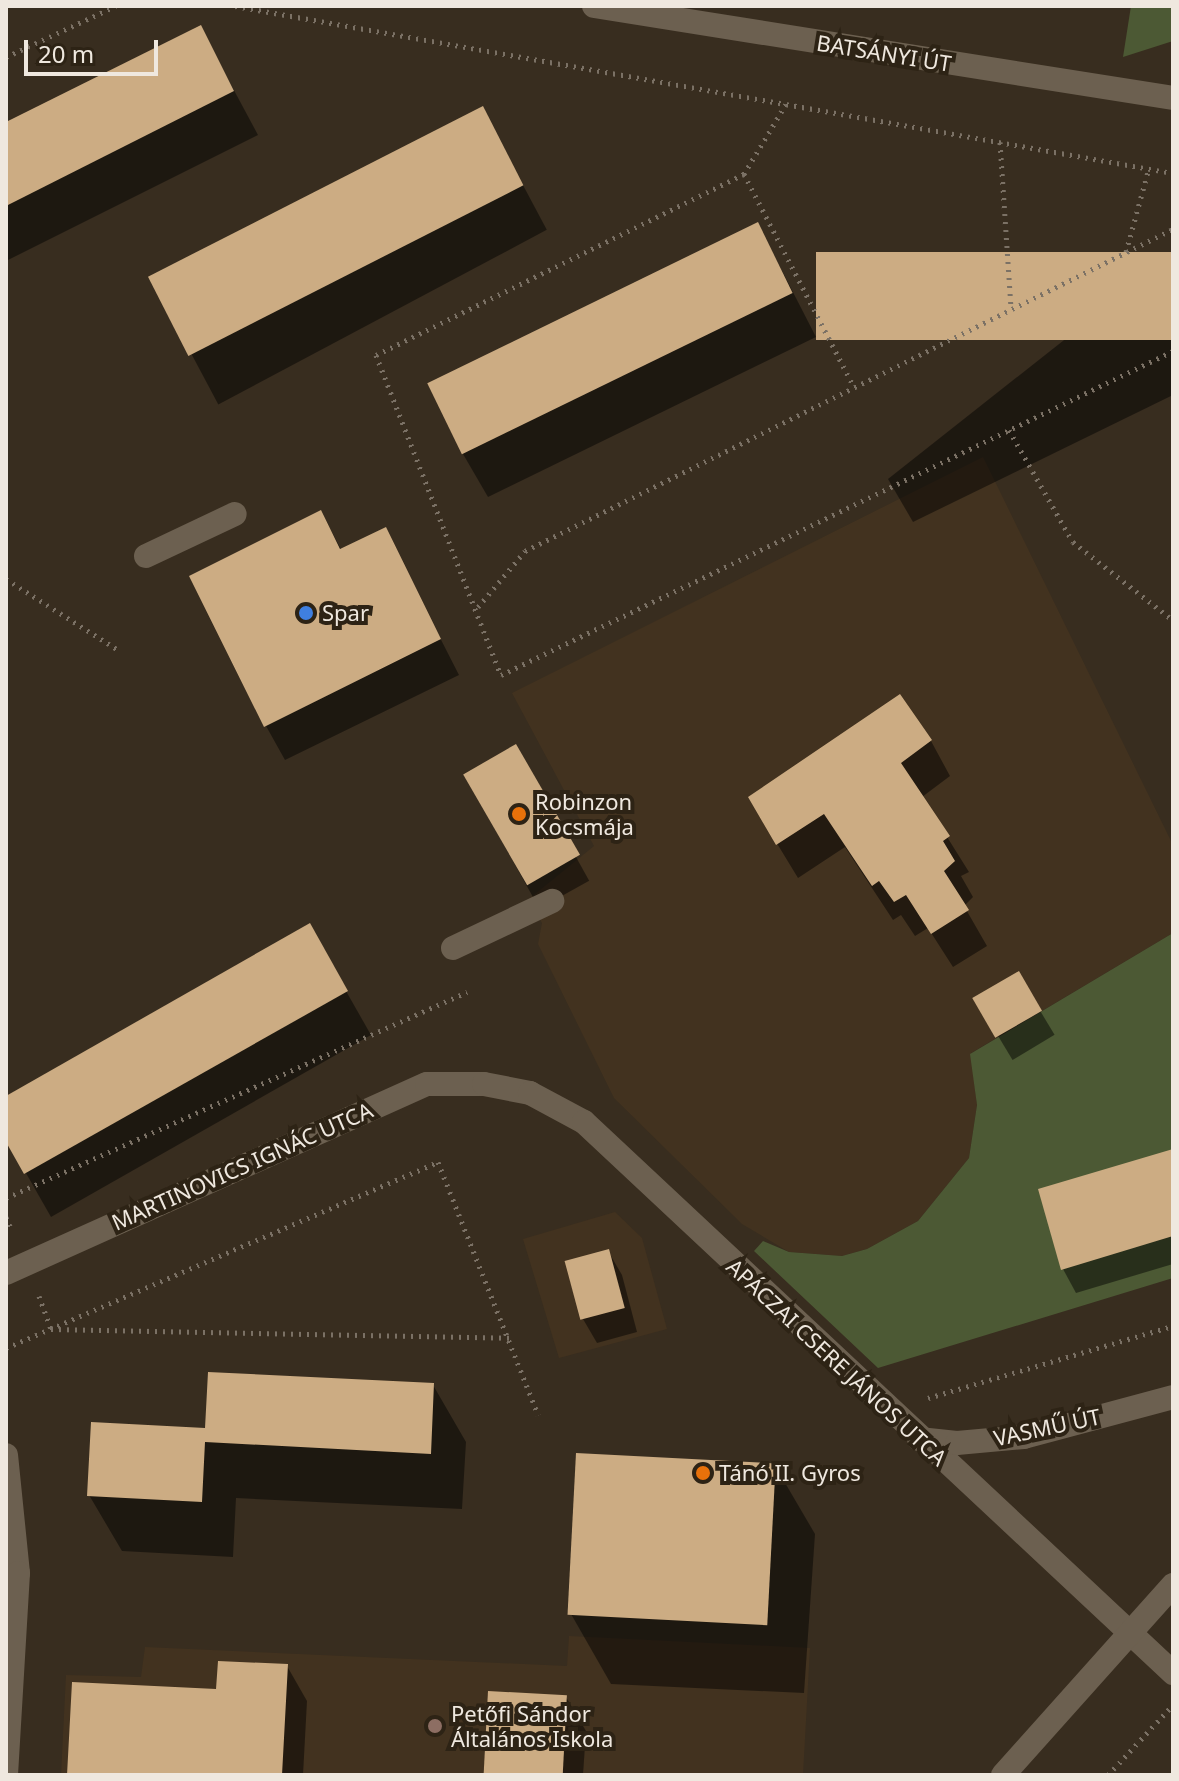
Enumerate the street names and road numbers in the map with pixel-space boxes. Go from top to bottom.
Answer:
street label: BATSÁNYI ÚT [815,29,953,77]
street label: MARTINOVICS IGNÁC UTCA [108,1096,376,1236]
street label: APÁCZAI CSERE JÁNOS UTCA [722,1253,952,1471]
street label: VASMŰ ÚT [991,1403,1103,1451]

